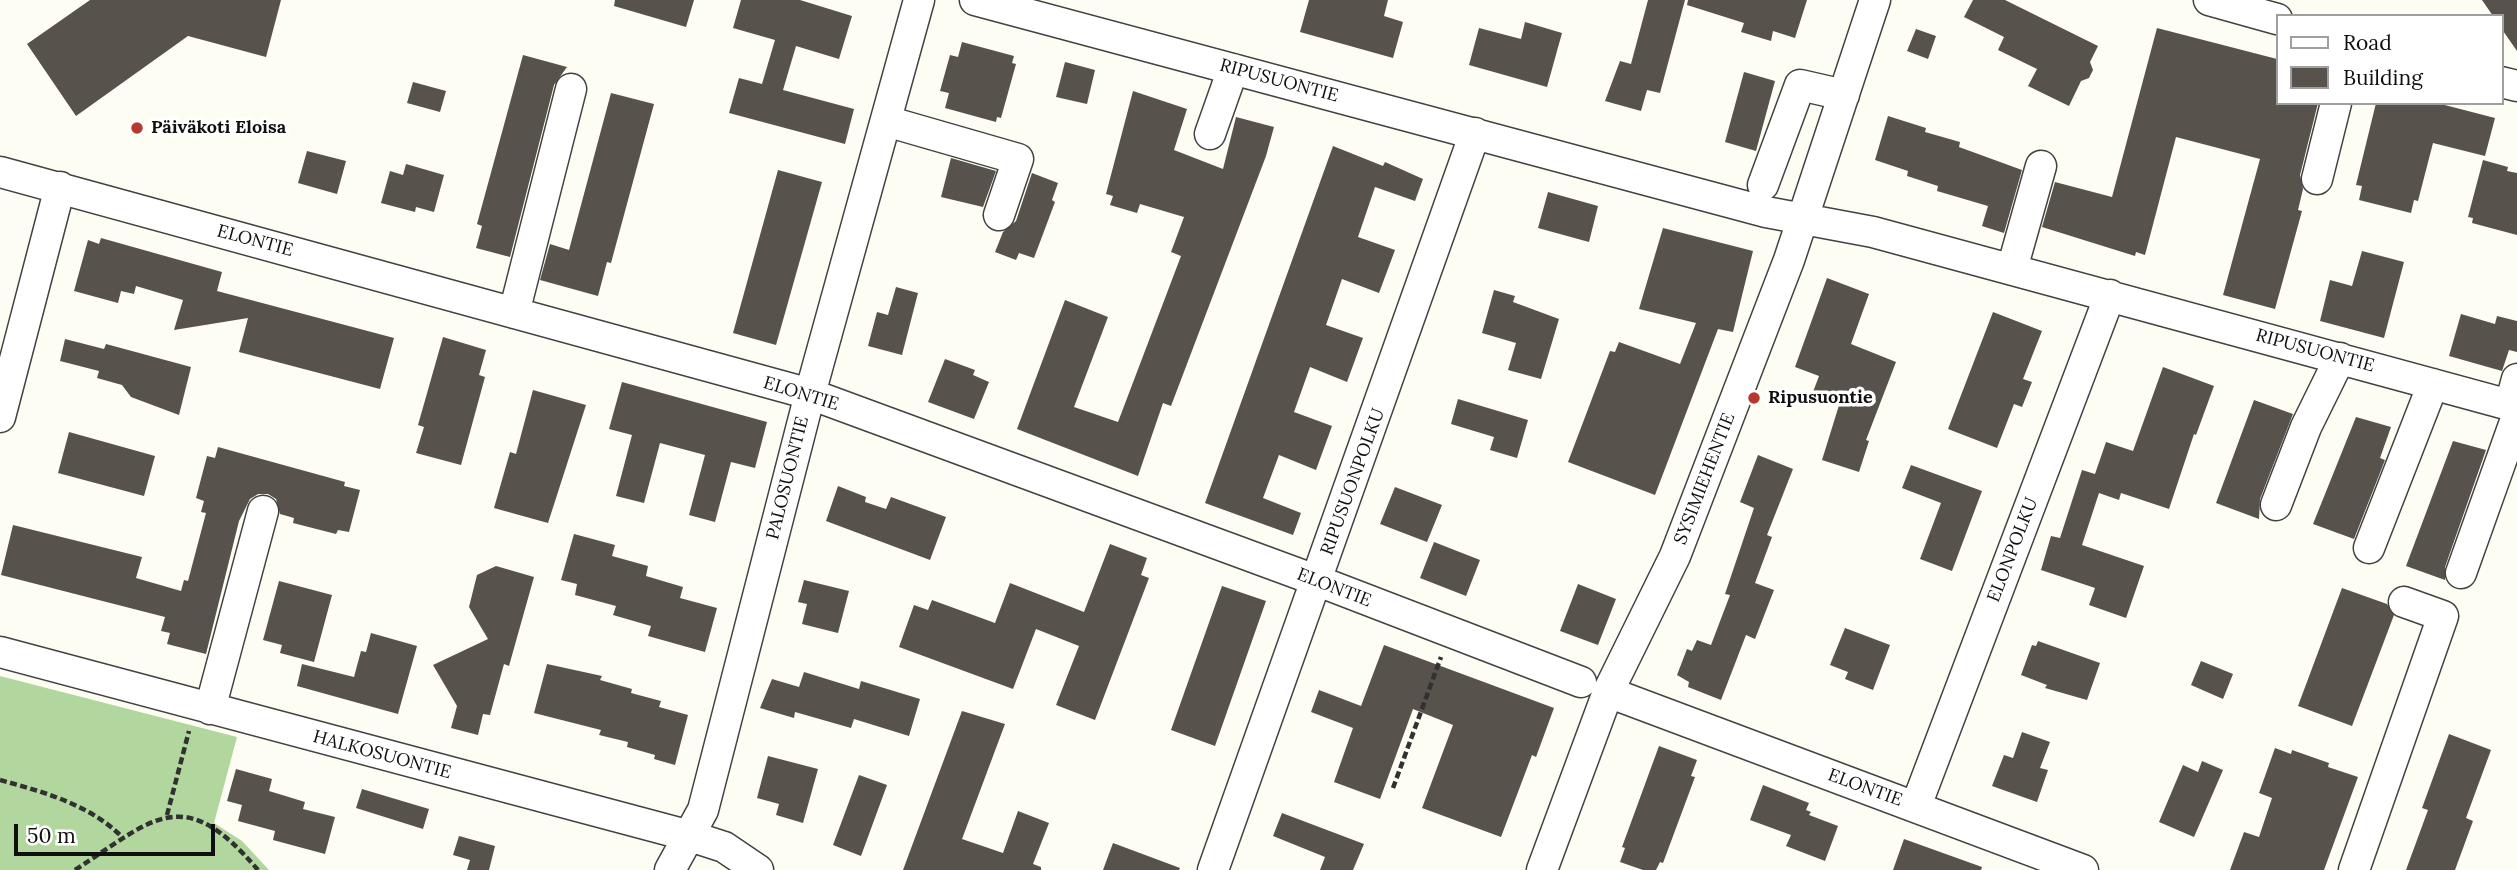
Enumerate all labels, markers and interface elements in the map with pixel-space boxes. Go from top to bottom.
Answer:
legend [2276,14,2503,105]
text: Road [2343,29,2392,56]
street label: RIPUSUONTIE [1217,55,1341,107]
text: Building [2343,64,2423,91]
place label: Päiväkoti Eloisa [151,117,286,139]
marker: Päiväkoti Eloisa [129,120,145,136]
street label: ELONTIE [215,220,295,262]
street label: RIPUSUONTIE [2253,325,2377,377]
street label: ELONTIE [761,372,841,416]
place label: Ripusuontie [1768,387,1873,409]
marker: Ripusuontie [1746,390,1762,406]
street label: RIPUSUONPOLKU [1316,406,1390,558]
street label: SYSIMIEHENTIE [1670,410,1740,548]
street label: PALOSUONTIE [762,414,814,542]
street label: ELONPOLKU [1983,495,2043,605]
street label: ELONTIE [1294,564,1374,612]
street label: HALKOSUONTIE [311,726,453,784]
street label: ELONTIE [1825,765,1905,811]
scale bar [18,810,219,854]
text: 50 m [27,822,76,849]

